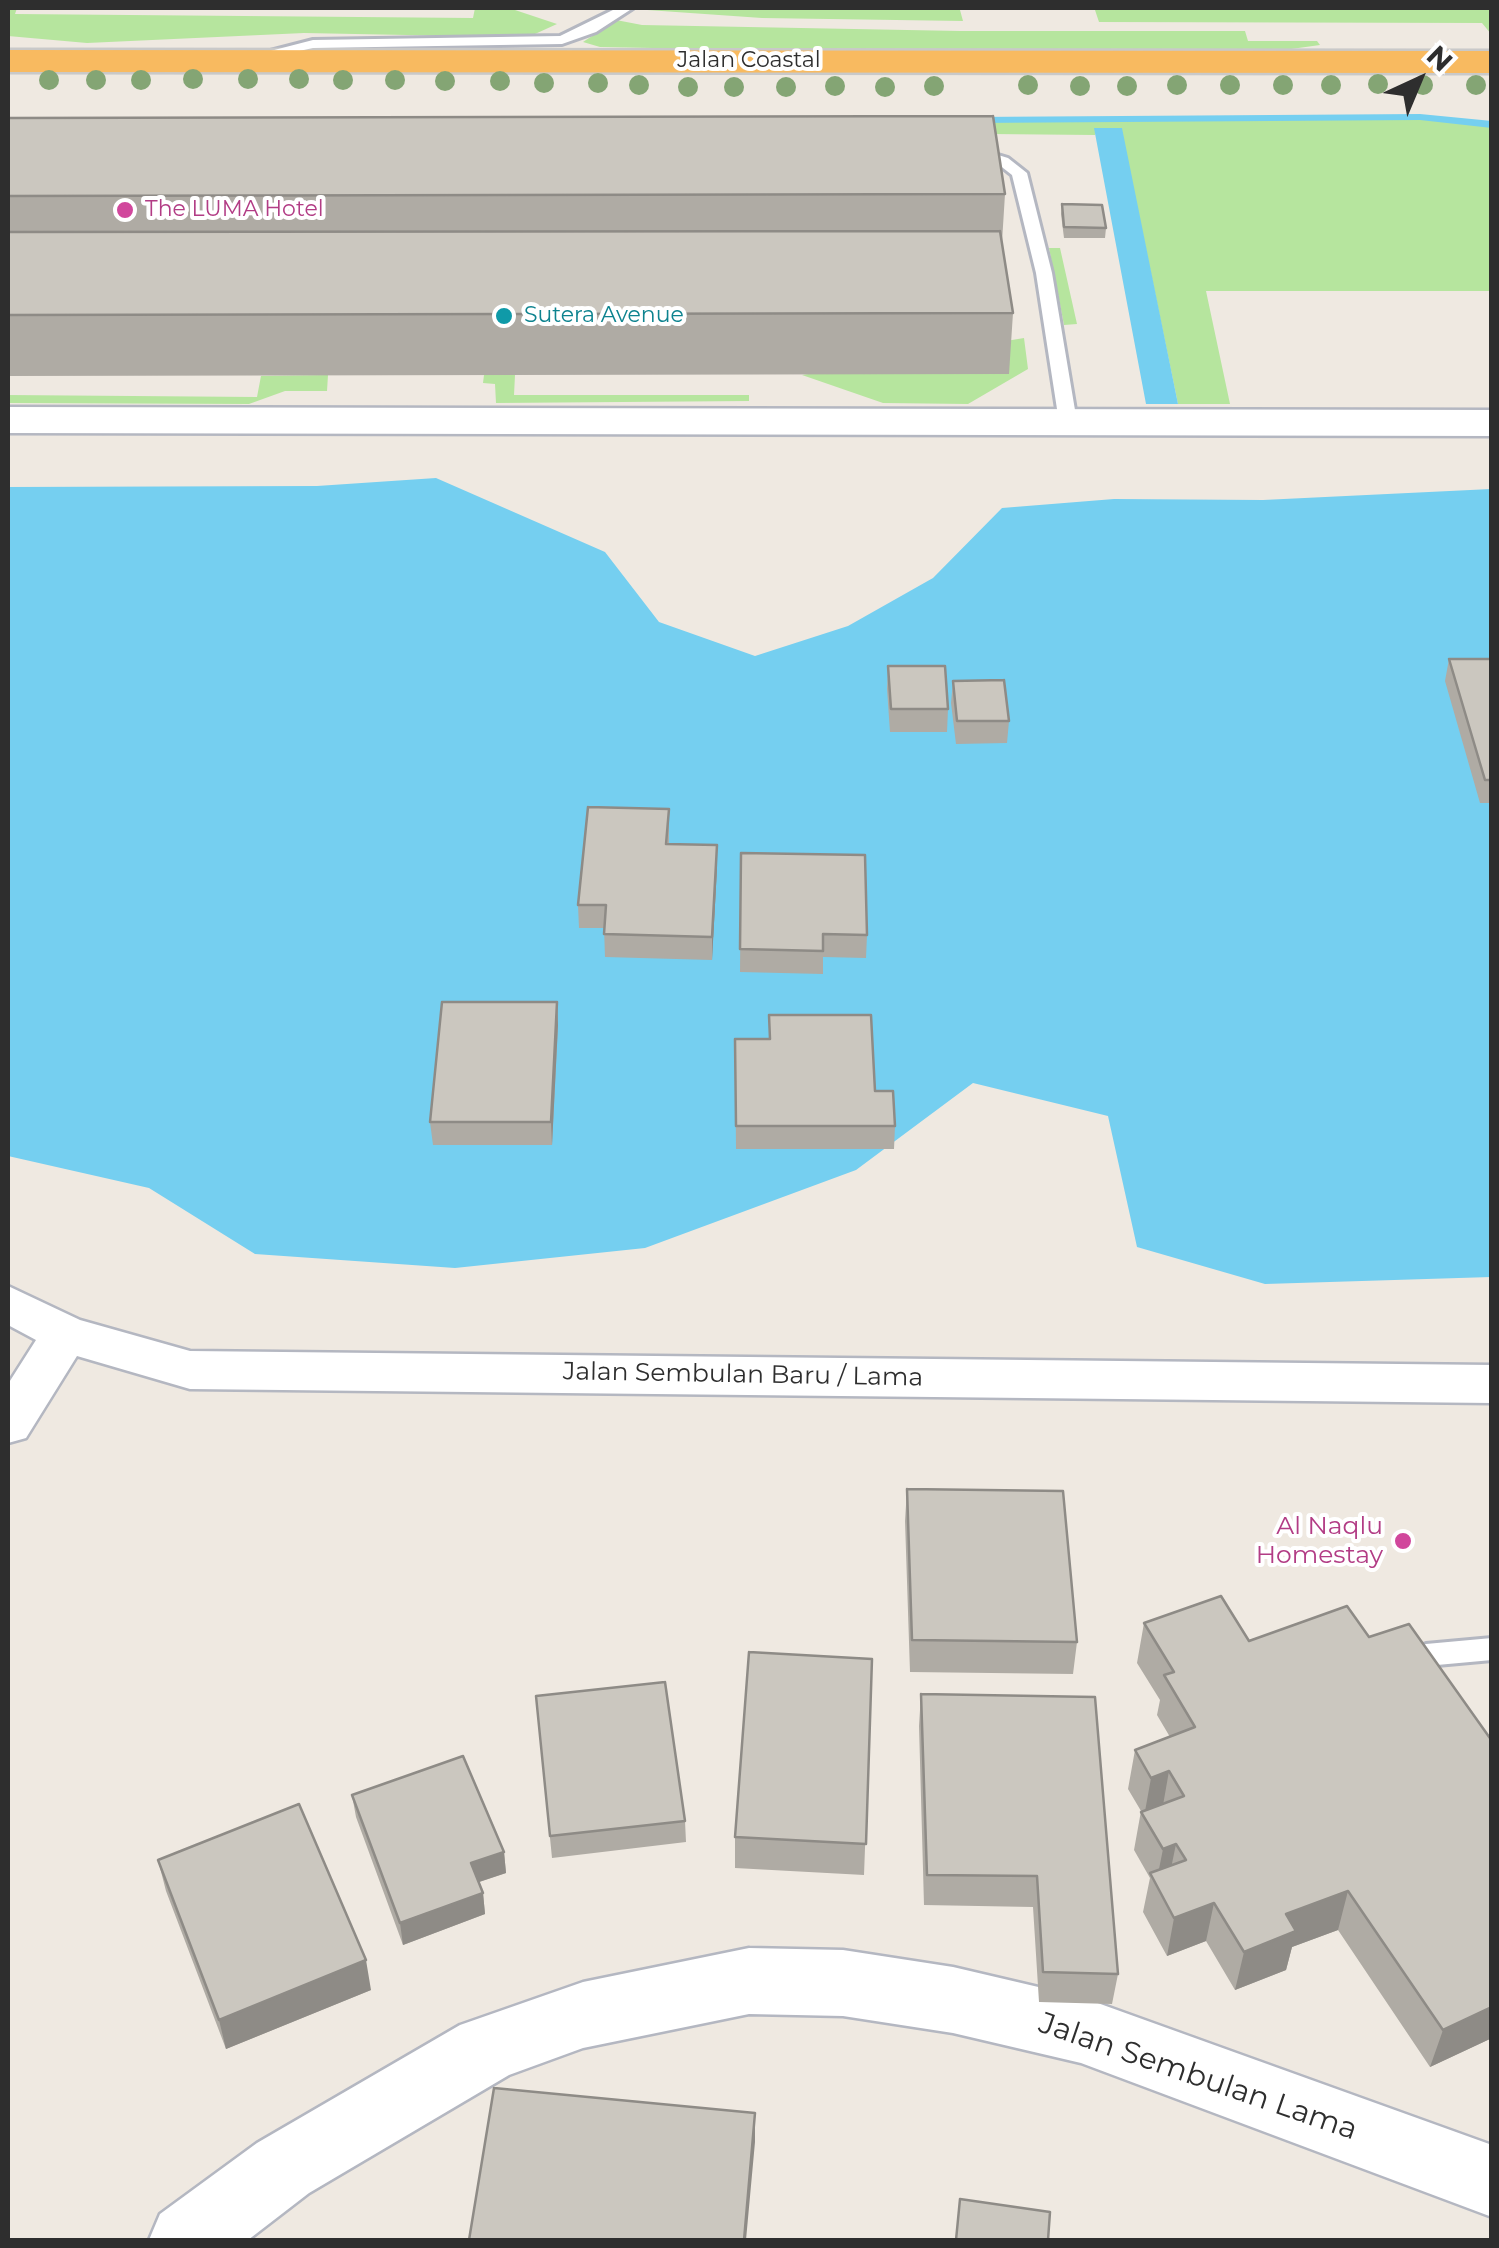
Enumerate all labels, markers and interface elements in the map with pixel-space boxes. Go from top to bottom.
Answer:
north arrow [1369,30,1469,130]
text: N [1420,38,1460,79]
street label: Jalan Coastal [677,48,821,74]
place label: The LUMA Hotel [145,197,324,223]
marker: The LUMA Hotel [114,199,136,221]
place label: Sutera Avenue [524,303,684,329]
marker: Sutera Avenue [493,305,515,327]
street label: Jalan Sembulan Baru / Lama [563,1357,923,1393]
place label: Al Naqlu Homestay [1256,1512,1383,1571]
marker: Al Naqlu Homestay [1392,1530,1414,1552]
street label: Jalan Sembulan Lama [1034,2006,1362,2148]

